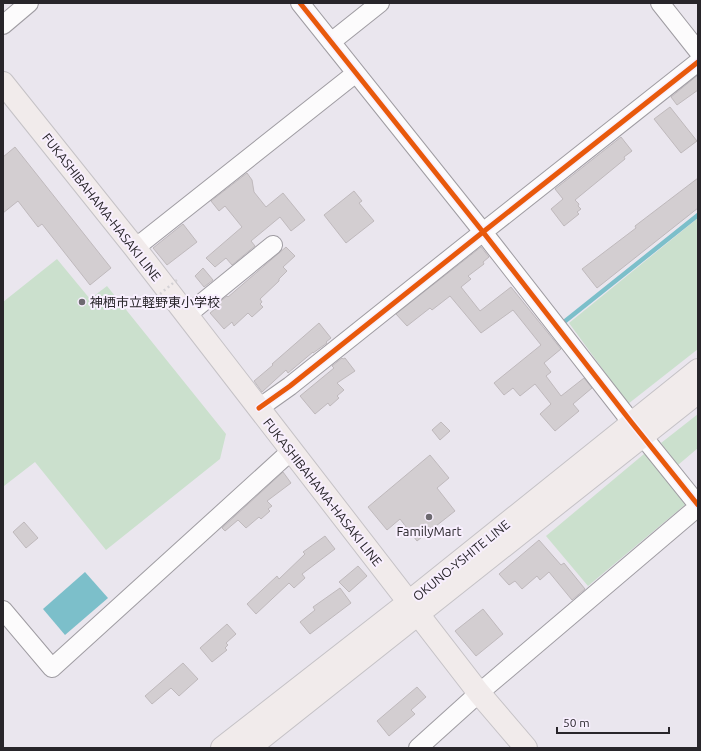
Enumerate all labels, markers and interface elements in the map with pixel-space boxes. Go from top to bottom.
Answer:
street label: FUKASHIBAHAMA-HASAKI LINE [40,130,164,284]
place label: 神栖市立軽野東小学校 [90,295,220,309]
marker: 神栖市立軽野東小学校 [77,297,87,307]
street label: FUKASHIBAHAMA-HASAKI LINE [261,415,385,569]
marker: FamilyMart [424,512,434,522]
street label: OKUNO-YSHITE LINE [410,517,512,603]
place label: FamilyMart [396,524,462,538]
scale bar [557,709,669,735]
text: 50 m [563,716,590,729]

